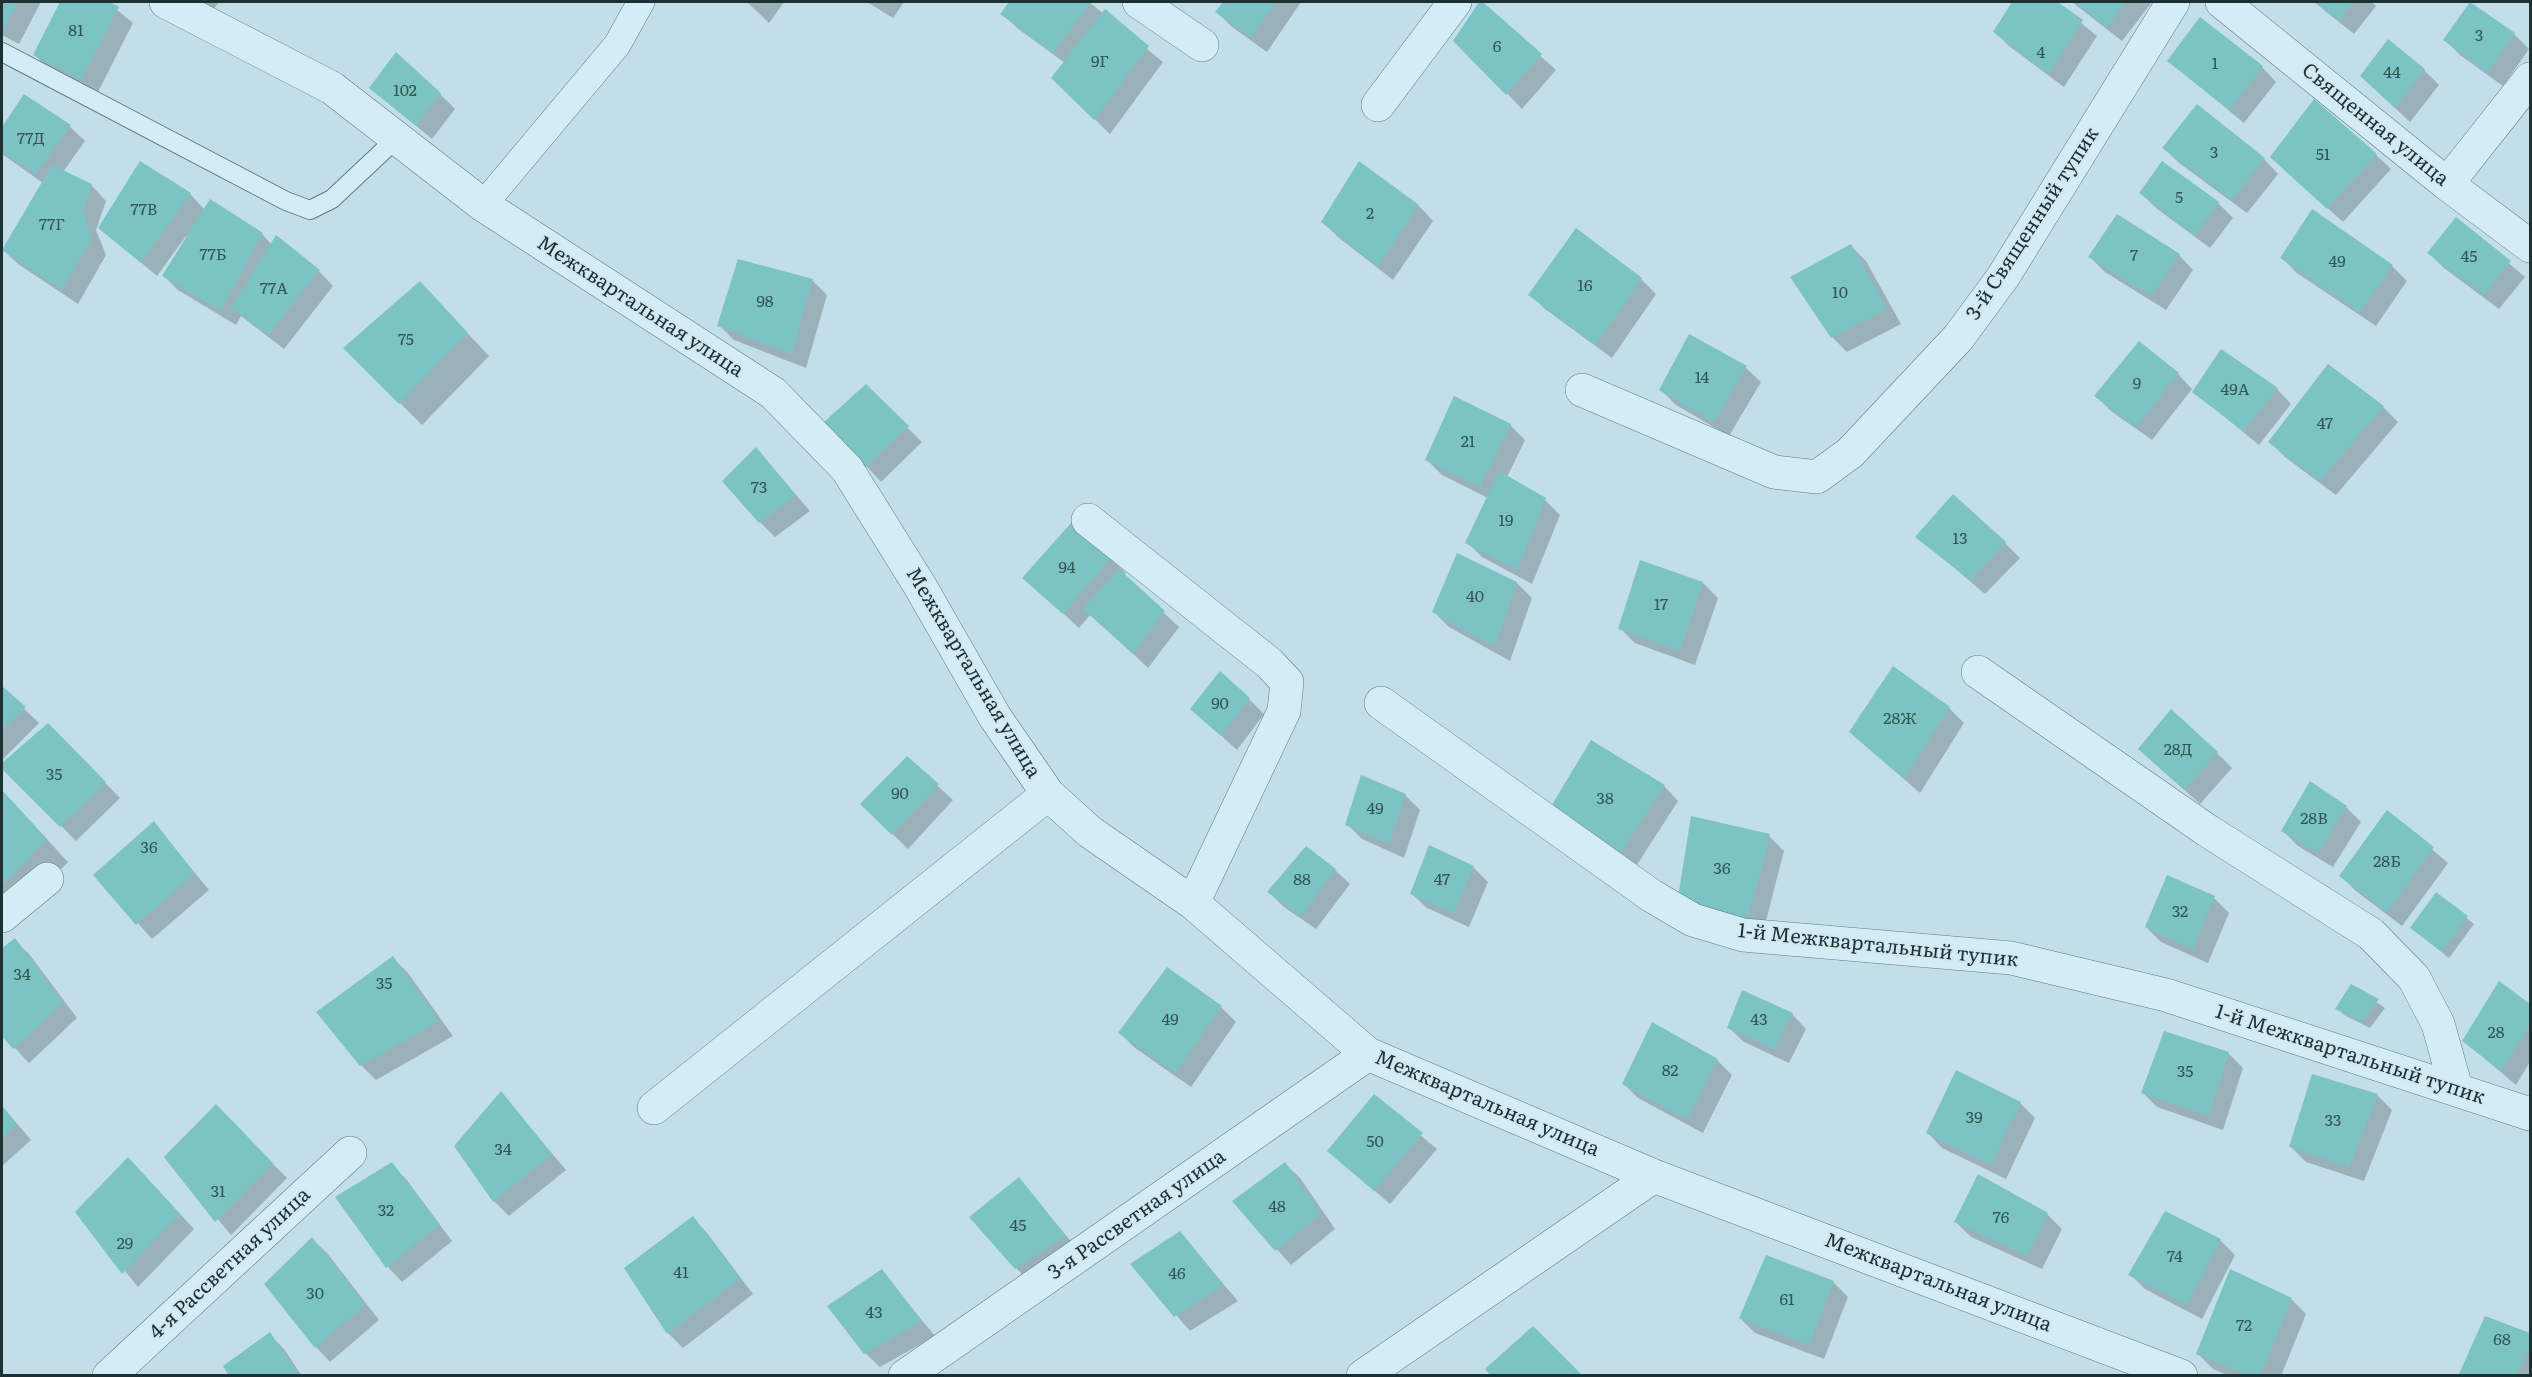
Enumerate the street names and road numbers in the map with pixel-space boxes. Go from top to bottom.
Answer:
street label: Священная улица [2297,58,2453,192]
street label: 3-й Священный тупик [1962,123,2104,325]
street label: Межквартальная улица [532,231,748,383]
street label: Межквартальная улица [901,563,1045,783]
street label: 1-й Межквартальный тупик [1737,919,2019,973]
street label: 1-й Межквартальный тупик [2212,1000,2488,1110]
street label: Межквартальная улица [1371,1046,1603,1162]
street label: 3-я Рассветная улица [1044,1145,1230,1285]
street label: 4-я Рассветная улица [145,1183,315,1345]
street label: Межквартальная улица [1821,1229,2055,1337]

